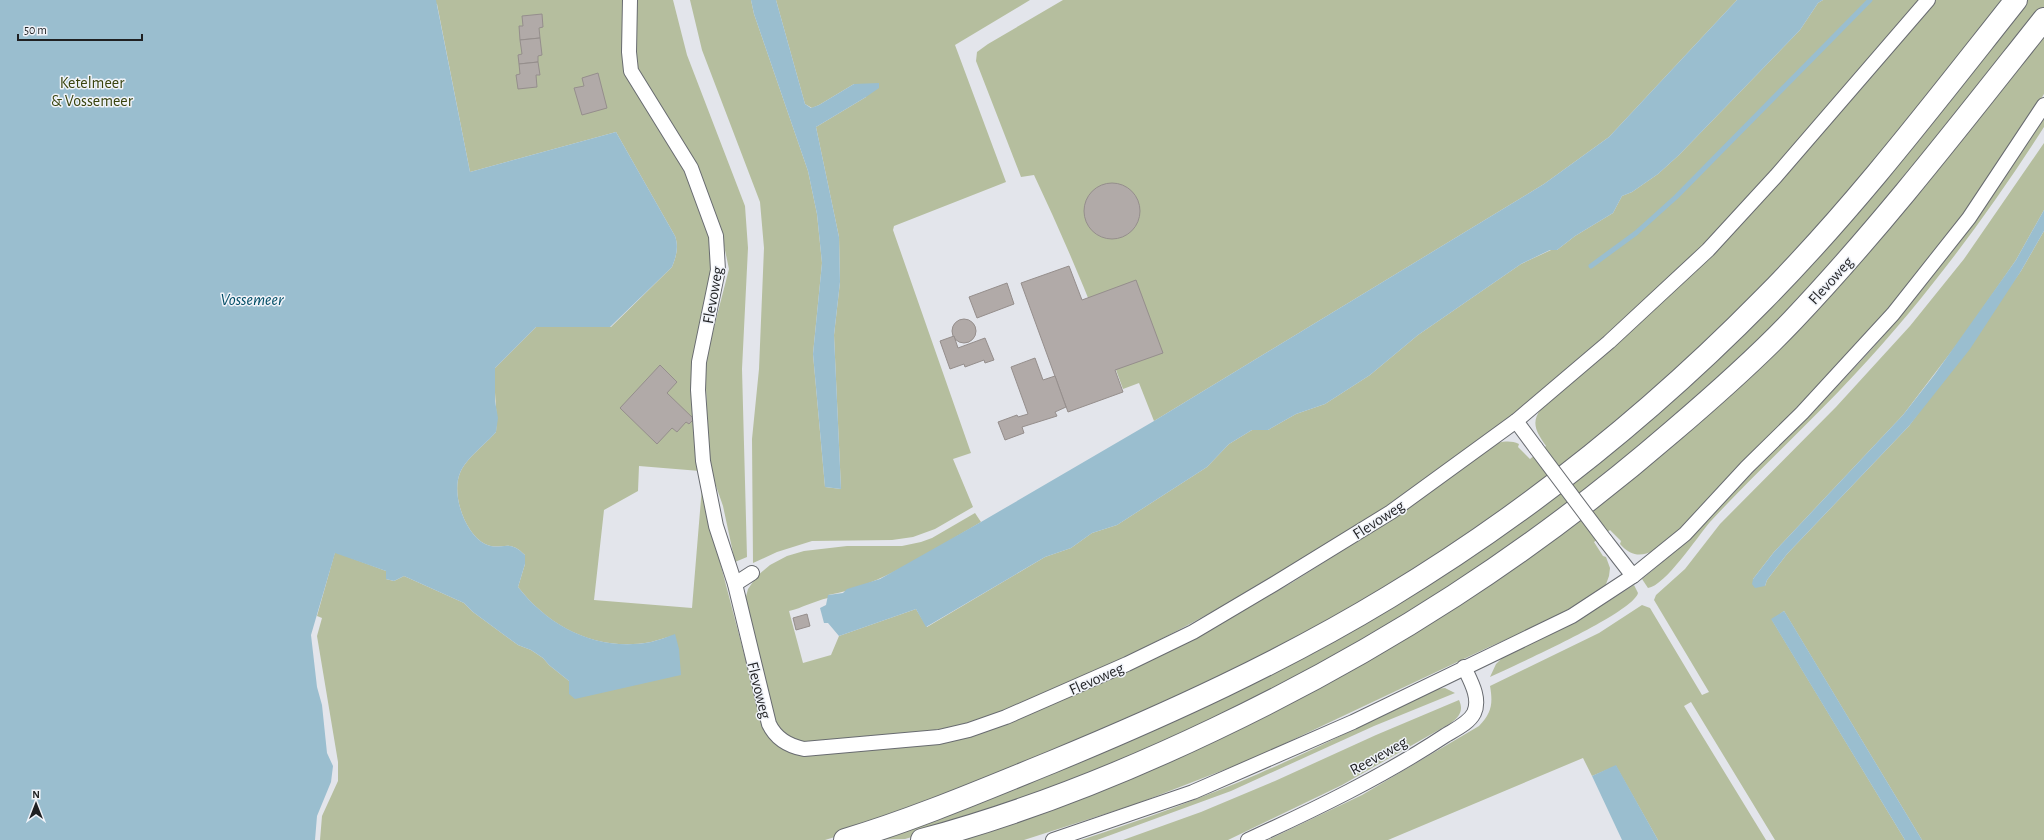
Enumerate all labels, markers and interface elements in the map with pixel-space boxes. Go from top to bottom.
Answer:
scale bar [18,16,142,42]
text: 50 m [24,24,47,36]
park label: Ketelmeer & Vossemeer [51,75,134,109]
street label: Flevoweg [1805,254,1856,308]
street label: Flevoweg [700,265,726,325]
water label: Vossemeer [221,291,284,308]
street label: Flevoweg [1350,497,1407,542]
street label: Flevoweg [744,660,774,721]
street label: Flevoweg [1067,660,1126,698]
street label: Reeveweg [1347,734,1410,778]
north arrow [16,784,56,824]
text: N [32,789,40,800]

